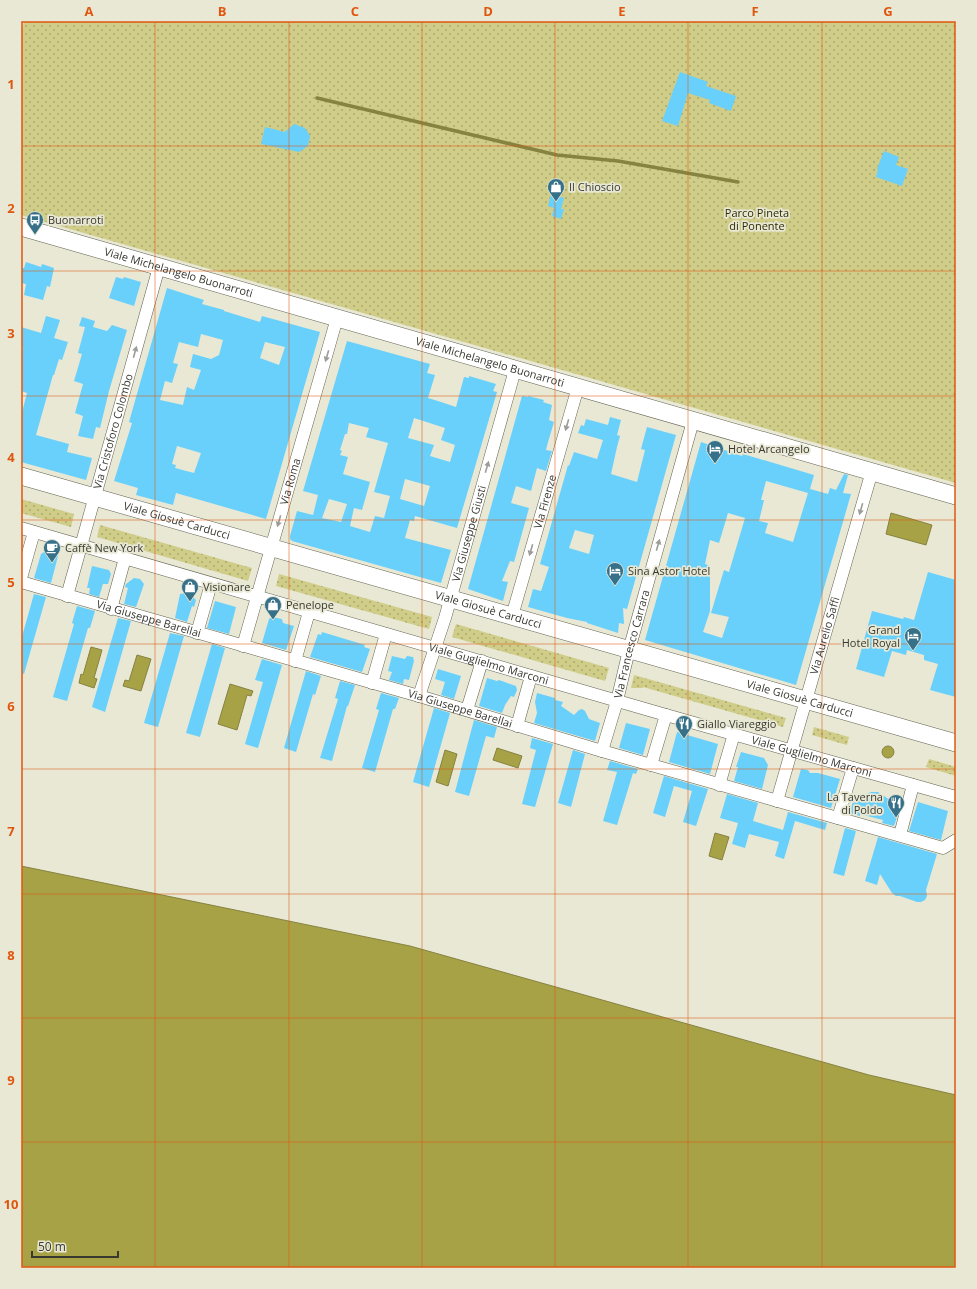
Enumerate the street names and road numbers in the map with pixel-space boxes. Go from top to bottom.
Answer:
street label: Viale Michelangelo Buonarroti [103,243,255,300]
street label: Viale Michelangelo Buonarroti [414,333,566,390]
street label: Via Cristoforo Colombo [89,371,136,491]
street label: Via Roma [276,456,303,507]
street label: Via Firenze [530,473,559,530]
street label: Via Giuseppe Giusti [448,484,489,583]
street label: Viale Giosuè Carducci [122,498,232,542]
street label: Viale Giosuè Carducci [433,587,543,631]
street label: Via Francesco Carrara [610,588,652,700]
street label: Via Aurelio Saffi [806,595,842,676]
street label: Via Giuseppe Barellai [95,596,203,640]
street label: Viale Guglielmo Marconi [427,639,551,688]
street label: Viale Giosuè Carducci [745,676,855,720]
street label: Via Giuseppe Barellai [406,685,514,731]
street label: Viale Guglielmo Marconi [750,732,874,780]

